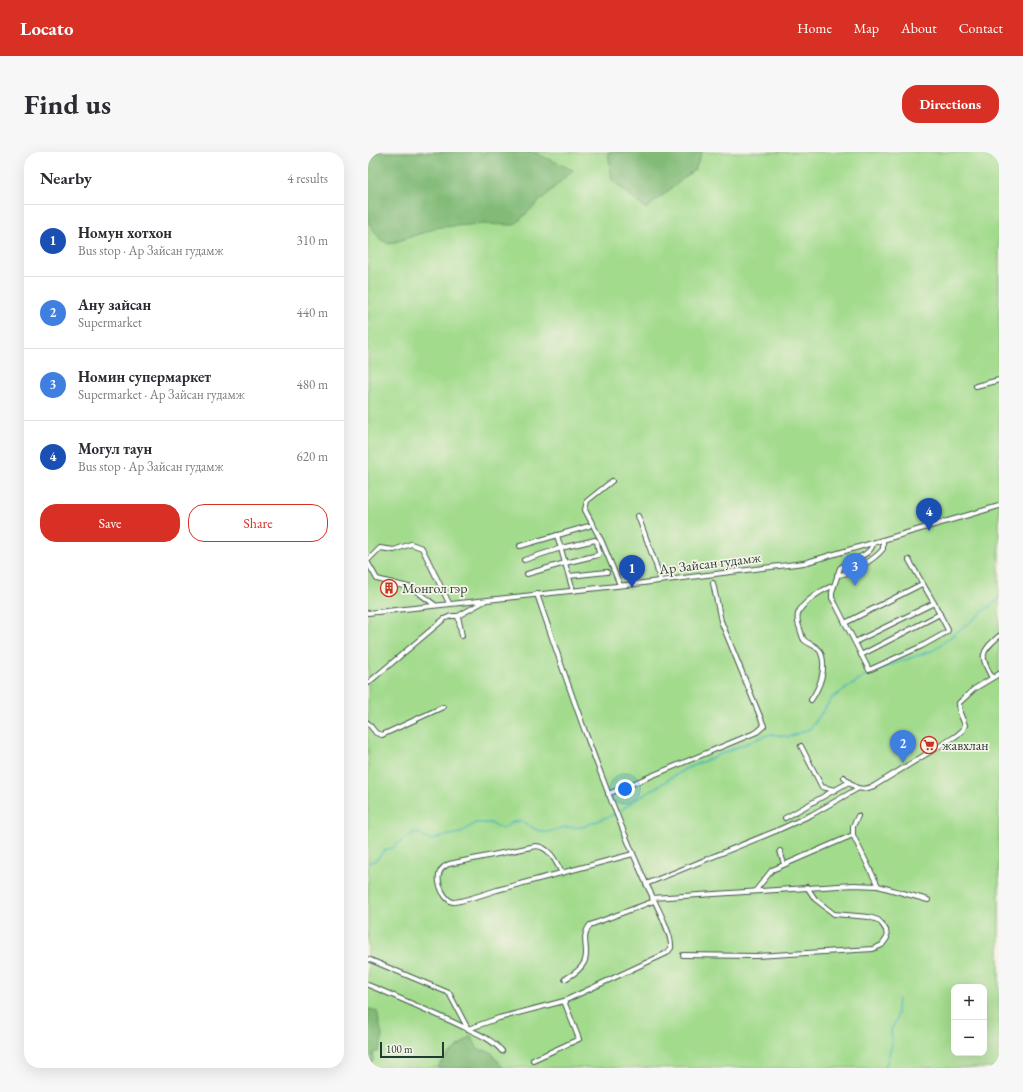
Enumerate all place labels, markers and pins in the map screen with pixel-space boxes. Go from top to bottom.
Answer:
pin: 4 [916,498,942,531]
pin: 3 [842,553,868,586]
pin: 1 [619,555,645,588]
building icon: Монгол гэр [379,578,399,598]
place label: Монгол гэр [402,579,467,597]
pin: 2 [890,730,916,763]
supermarket icon: жавхлан [919,735,939,755]
place label: жавхлан [942,736,989,754]

